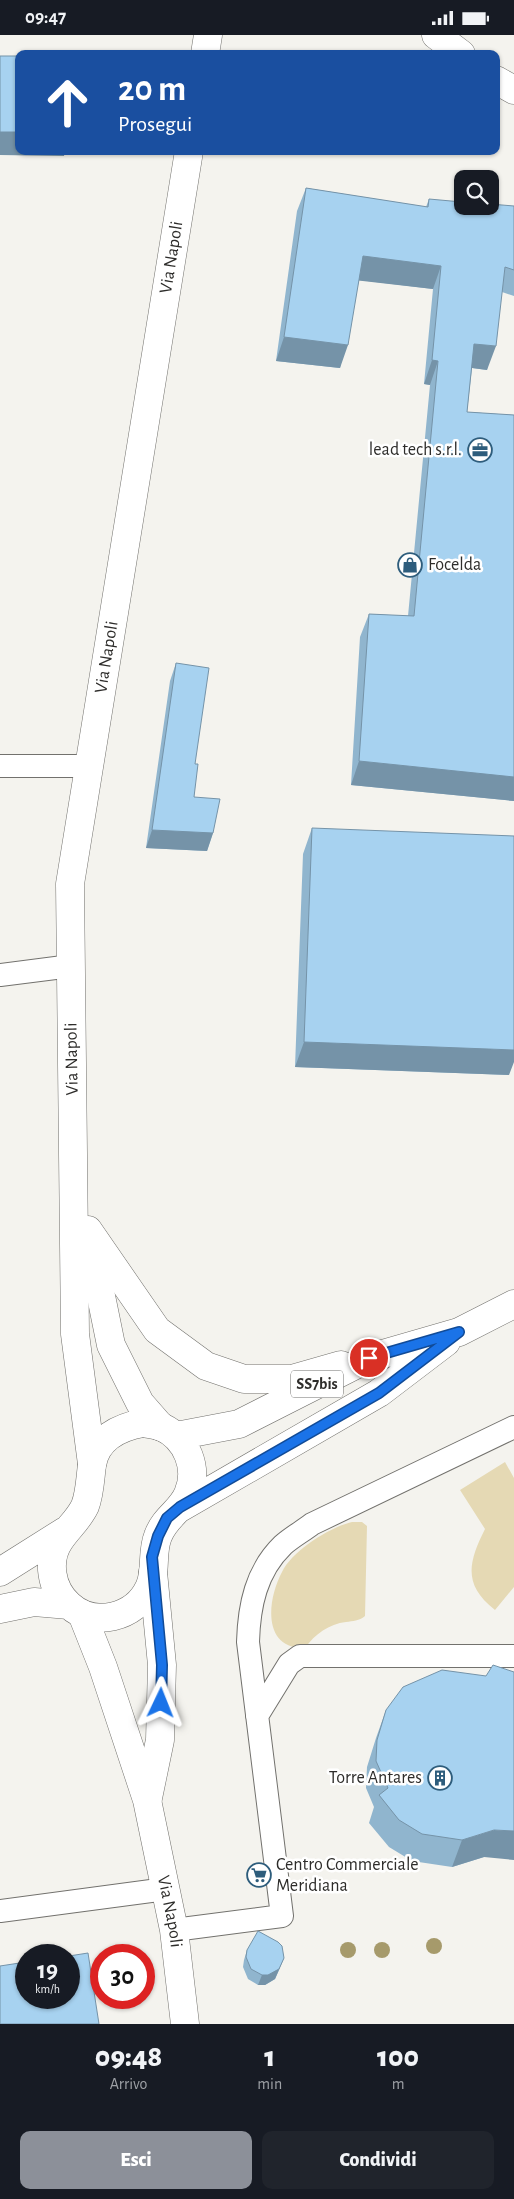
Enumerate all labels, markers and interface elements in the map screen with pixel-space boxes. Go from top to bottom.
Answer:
text: 09:47 [25,8,66,27]
icon: ahead [35,70,100,135]
text: 20 m [118,72,186,107]
text: Prosegui [118,113,192,135]
map controls [454,170,499,215]
button: search [454,170,499,215]
street label: Via Napoli [157,220,186,295]
office icon: lead tech s.r.l. [467,437,493,463]
place label: lead tech s.r.l. [369,441,462,459]
shop icon: Focelda [397,552,423,578]
place label: Focelda [428,556,481,574]
street label: Via Napoli [92,620,122,695]
street label: Via Napoli [62,1022,82,1096]
pin [348,1337,390,1379]
icon: arrive [355,1344,383,1372]
road number: SS7bis [291,1371,343,1397]
position arrow [134,1676,186,1728]
building icon: Torre Antares [427,1765,453,1791]
place label: Torre Antares [329,1769,422,1787]
place label: Centro Commerciale Meridiana [276,1856,419,1895]
supermarket icon: Centro Commerciale Meridiana [246,1862,272,1888]
street label: Via Napoli [154,1874,185,1949]
speed limit sign: 30 [90,1944,155,2009]
text: 19 [37,1958,58,1983]
text: km/h [35,1983,60,1995]
text: 09:48 [95,2042,162,2072]
text: 1 [264,2042,275,2072]
text: 100 [377,2042,419,2072]
text: Arrivo [110,2076,147,2092]
text: min [257,2076,282,2092]
text: m [392,2076,404,2092]
button: Esci [20,2131,252,2189]
button: Condividi [262,2131,494,2189]

